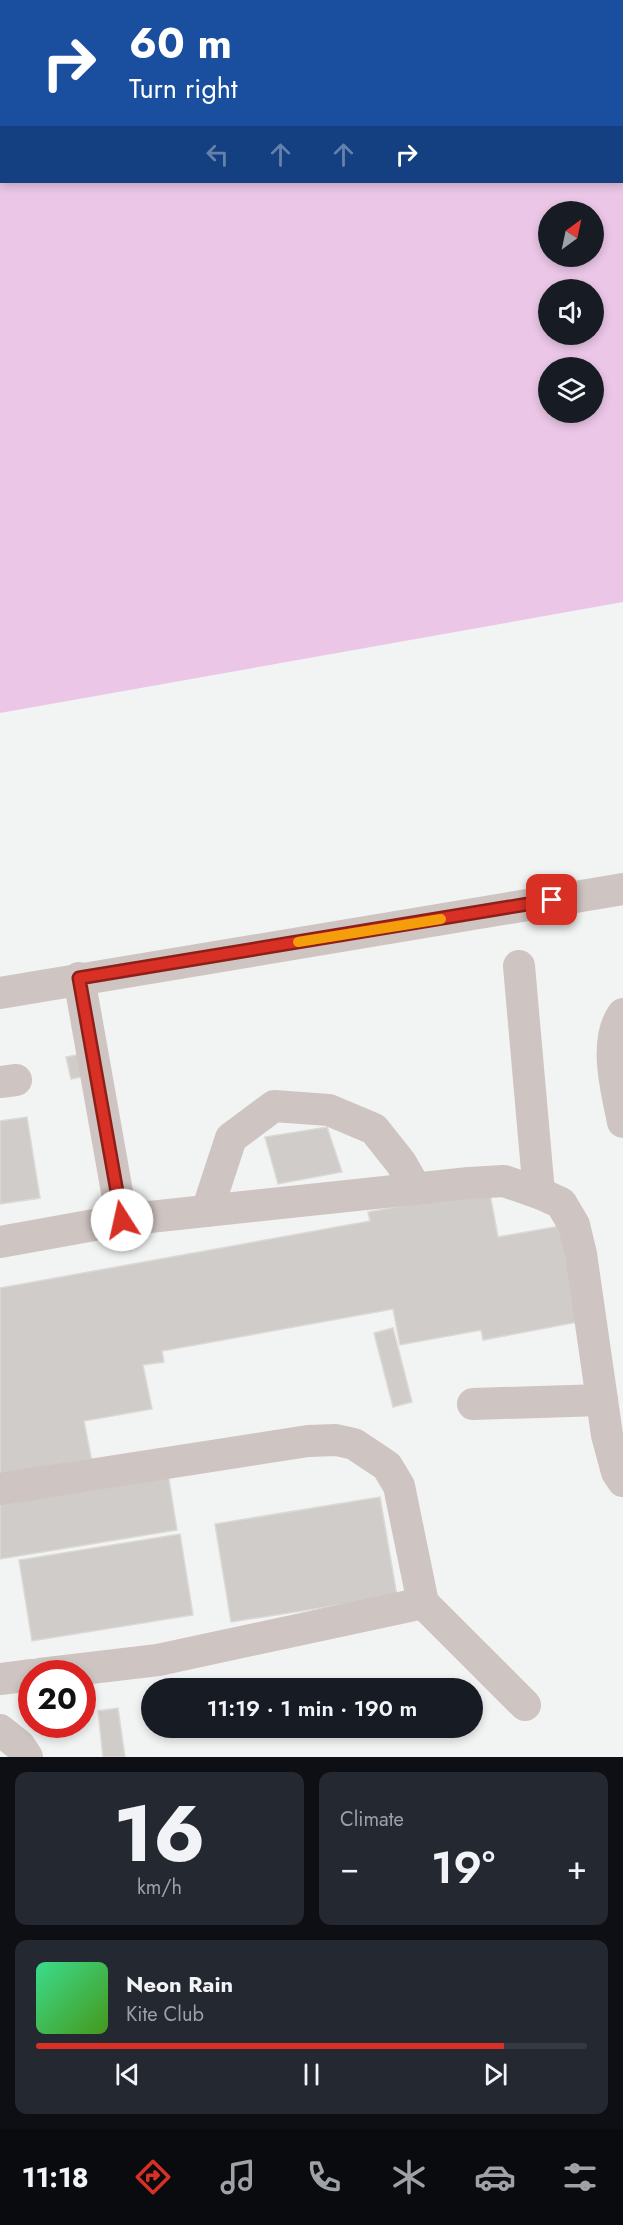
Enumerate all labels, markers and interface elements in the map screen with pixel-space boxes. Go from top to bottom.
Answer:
text: 60 m [129,13,232,74]
icon: right [30,24,108,102]
text: Turn right [129,69,237,108]
icon: left [201,138,234,171]
icon: ahead [264,138,297,171]
icon: ahead [327,138,360,171]
icon: right [390,138,423,171]
north arrow [538,201,604,267]
map controls [538,201,604,423]
button: sound [538,279,604,345]
button: layers [538,357,604,423]
pin [526,874,577,925]
icon: arrive [535,883,568,916]
position arrow [90,1188,154,1252]
speed limit sign: 20 [18,1660,96,1738]
text: 11:19 · 1 min · 190 m [207,1692,417,1724]
text: 16 [114,1778,205,1890]
text: Climate [340,1805,404,1834]
text: 19° [431,1835,495,1900]
text: − [340,1844,359,1891]
text: + [567,1844,587,1891]
text: km/h [137,1873,182,1902]
text: Neon Rain [126,1968,233,2000]
text: Kite Club [126,2000,204,2029]
icon: previous [111,2058,144,2091]
icon: pause [295,2058,328,2091]
icon: next [479,2058,512,2091]
icon: directions [132,2156,174,2198]
icon: music [217,2156,259,2198]
icon: phone [303,2156,345,2198]
icon: climate [388,2156,430,2198]
icon: car [474,2156,516,2198]
icon: filters [559,2156,601,2198]
text: 11:18 [22,2158,89,2197]

